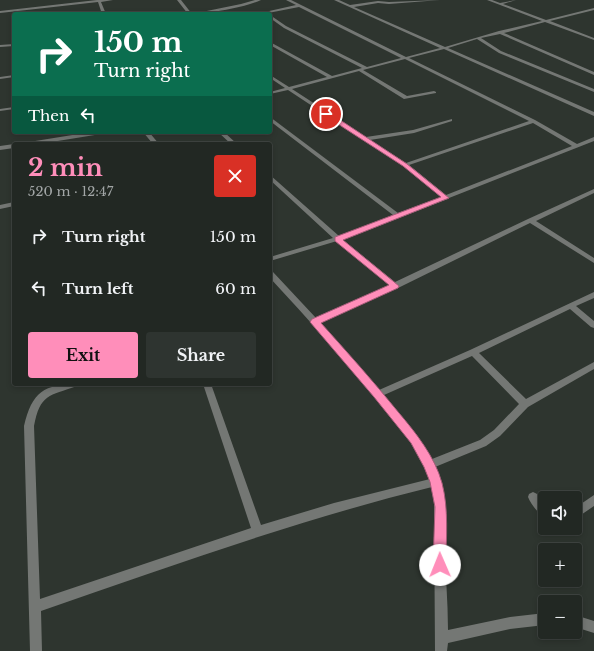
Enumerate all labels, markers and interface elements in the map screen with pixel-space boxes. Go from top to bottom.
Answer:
text: 150 m [94,25,182,60]
icon: right [28,28,80,80]
text: Turn right [94,60,190,82]
pin [309,97,343,131]
icon: arrive [315,103,337,125]
icon: left [77,104,99,126]
text: Then [28,106,69,125]
text: 2 min [28,153,103,182]
button: close [214,155,256,197]
text: 520 m · 12:47 [28,183,113,200]
icon: right [28,225,50,247]
text: Turn right [62,227,145,246]
text: 150 m [210,227,256,246]
icon: left [28,277,50,299]
text: Turn left [62,279,133,298]
text: 60 m [215,279,256,298]
button: Exit [28,332,138,378]
button: Share [146,332,256,378]
map controls [538,491,582,639]
button: sound [538,491,582,535]
button: + [538,543,582,587]
position arrow [419,544,461,586]
button: − [538,595,582,639]

